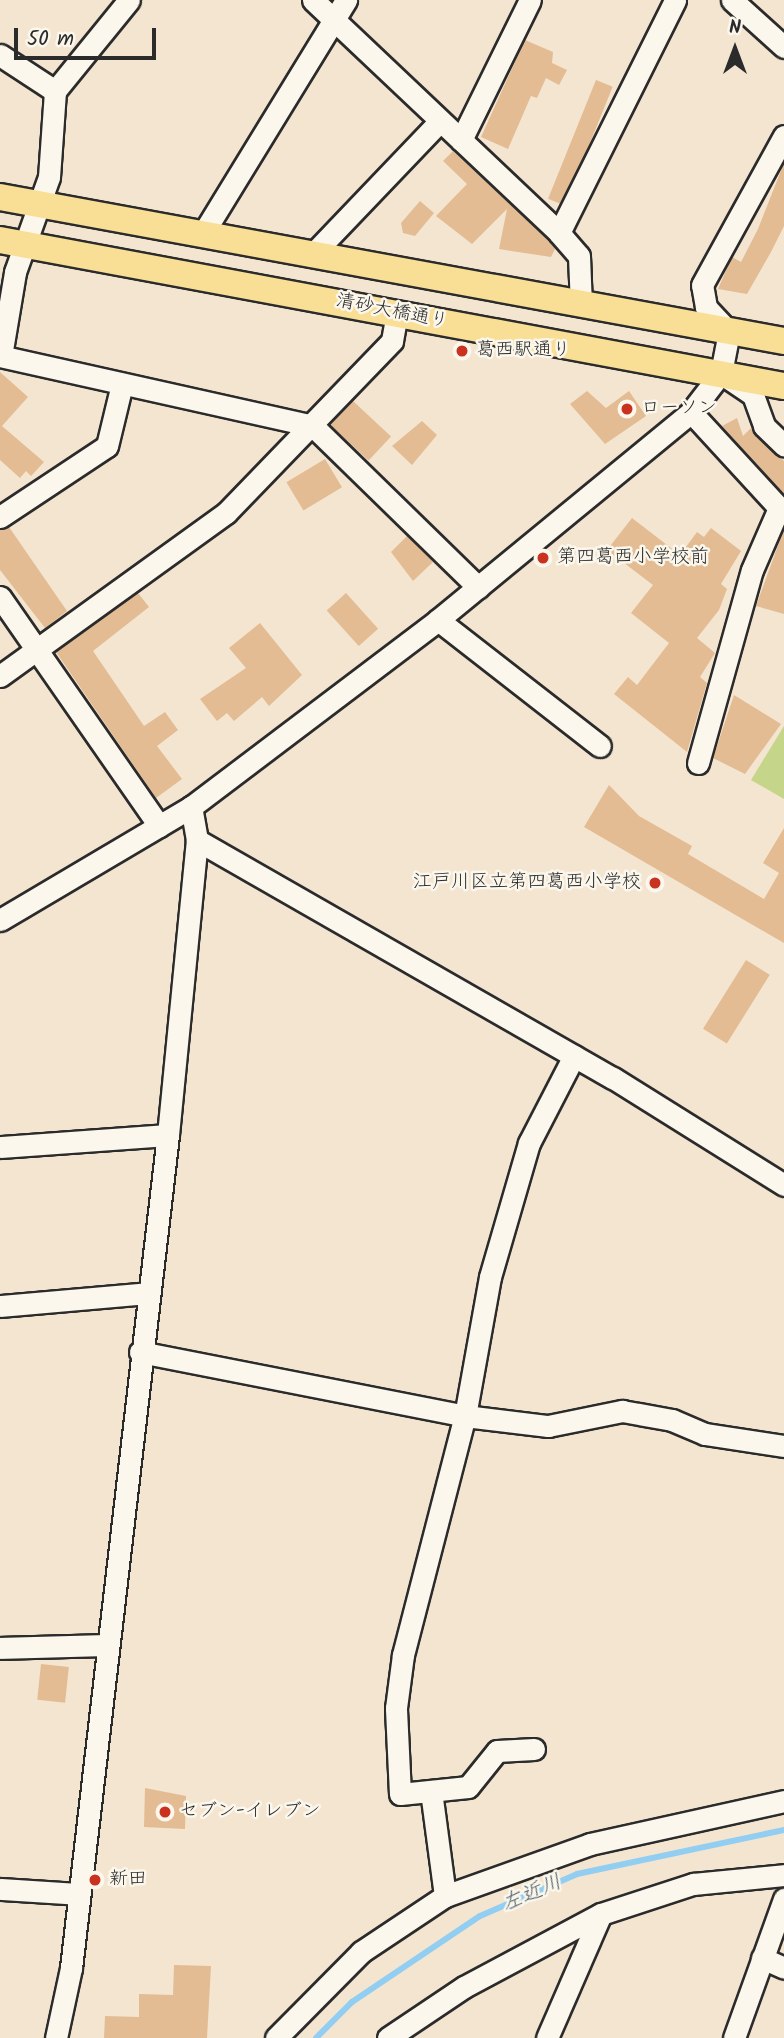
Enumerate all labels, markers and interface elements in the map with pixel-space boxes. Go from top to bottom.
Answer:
text: N [729,13,741,43]
scale bar [18,14,159,58]
north arrow [700,14,770,84]
text: 50 m [27,23,74,56]
street label: 清砂大橋通り [334,290,450,334]
place label: 葛西駅通り [476,340,571,362]
marker: 葛西駅通り [454,343,470,359]
place label: ローソン [641,398,717,420]
marker: ローソン [619,401,635,417]
place label: 第四葛西小学校前 [557,547,709,569]
marker: 第四葛西小学校前 [535,550,551,566]
place label: 江戸川区立第四葛西小学校 [413,872,641,894]
marker: 江戸川区立第四葛西小学校 [647,875,663,891]
place label: セブン-イレブン [179,1801,321,1823]
marker: セブン-イレブン [157,1804,173,1820]
place label: 新田 [109,1869,147,1891]
water label: 左近川 [498,1870,566,1918]
marker: 新田 [87,1872,103,1888]

